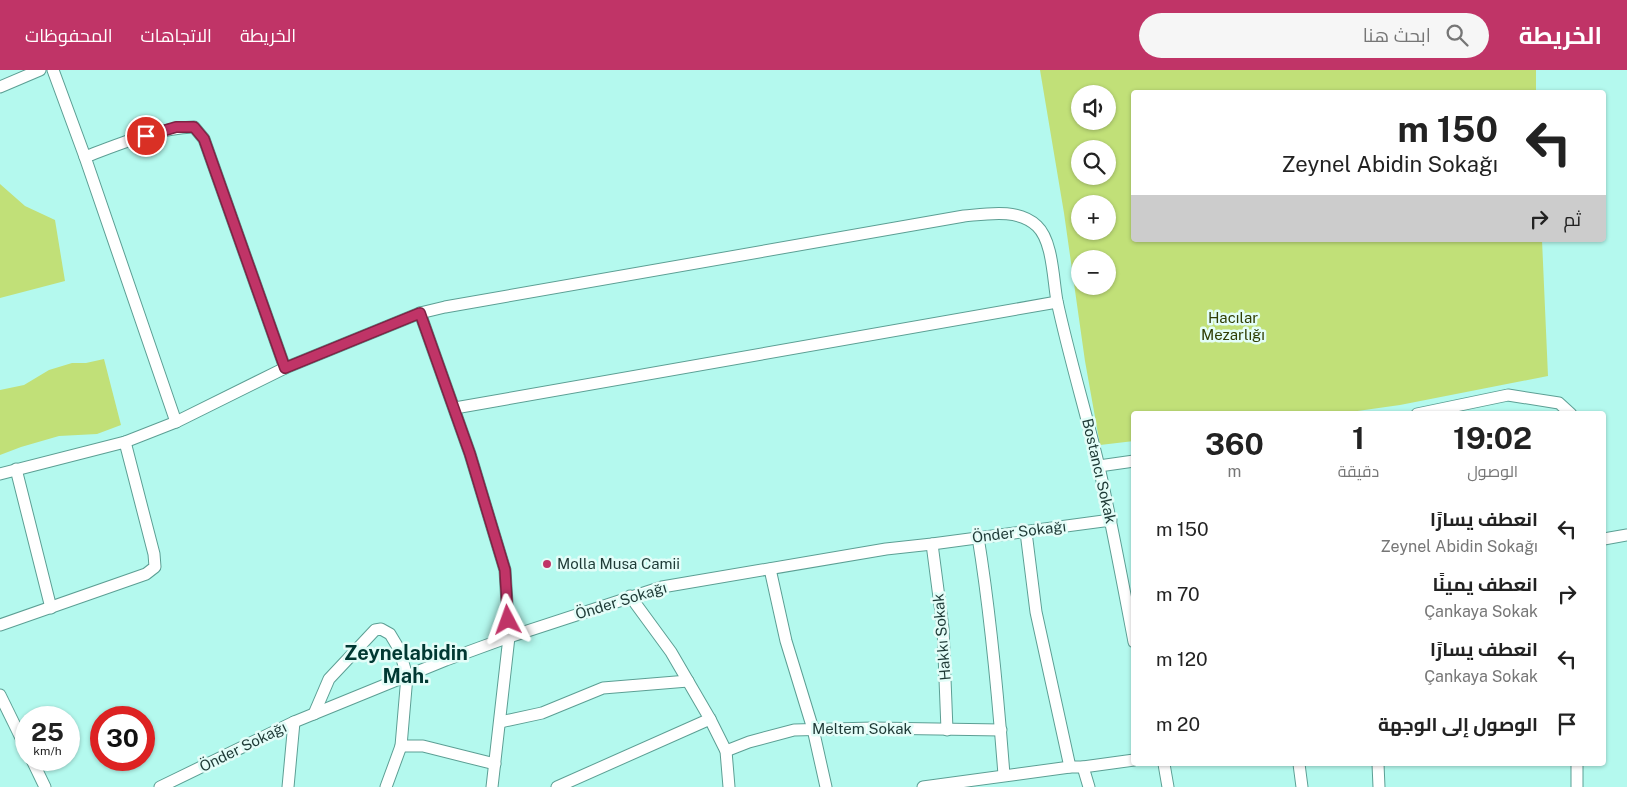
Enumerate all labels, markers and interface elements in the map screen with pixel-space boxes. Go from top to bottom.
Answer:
search box [1139,13,1489,58]
icon: search [1443,21,1471,49]
text: الخريطة [1519,21,1602,49]
text: ابحث هنا [1363,24,1431,46]
text: المحفوظات [25,25,113,46]
text: الاتجاهات [141,25,212,46]
text: الخريطة [240,25,296,46]
map controls [1071,85,1116,295]
button: sound [1071,85,1116,130]
text: 150 m [1398,109,1498,150]
icon: left [1516,110,1581,175]
pin [125,115,167,157]
icon: arrive [132,122,160,150]
button: search [1071,140,1116,185]
text: Zeynel Abidin Sokağı [1282,151,1498,177]
button: + [1071,195,1116,240]
icon: right [1525,205,1553,233]
text: ثم [1563,208,1581,230]
button: − [1071,250,1116,295]
park label: Hacılar Mezarlığı [1201,309,1265,343]
street label: Bostancı Sokak [1079,417,1120,525]
text: 1 [1352,420,1365,456]
text: 19:02 [1453,420,1532,456]
text: 360 [1205,426,1264,462]
text: m [1227,462,1241,481]
text: دقيقة [1338,462,1379,481]
text: الوصول [1467,462,1518,481]
text: انعطف يسارًا [1430,508,1538,530]
icon: left [1553,515,1581,543]
street label: Önder Sokağı [971,516,1067,546]
text: 150 m [1156,518,1209,540]
text: Zeynel Abidin Sokağı [1381,537,1538,556]
place label: Molla Musa Camii [557,555,680,572]
marker: Molla Musa Camii [541,558,553,570]
text: انعطف يمينًا [1432,573,1538,595]
street label: Önder Sokağı [573,578,669,622]
icon: right [1553,580,1581,608]
text: 70 m [1156,583,1200,605]
position arrow [481,593,533,645]
street label: Hakkı Sokak [929,593,954,681]
text: Çankaya Sokak [1424,602,1538,621]
text: انعطف يسارًا [1430,638,1538,660]
district label: Zeynelabidin Mah. [344,641,468,688]
icon: left [1553,645,1581,673]
text: 120 m [1156,648,1208,670]
text: Çankaya Sokak [1424,667,1538,686]
speed limit sign: 30 [90,706,155,771]
icon: arrive [1553,710,1581,738]
text: 20 m [1156,713,1200,735]
text: الوصول إلى الوجهة [1378,713,1538,735]
text: 25 [31,717,64,747]
street label: Önder Sokağı [196,717,289,775]
street label: Meltem Sokak [812,720,912,737]
text: km/h [33,744,62,758]

